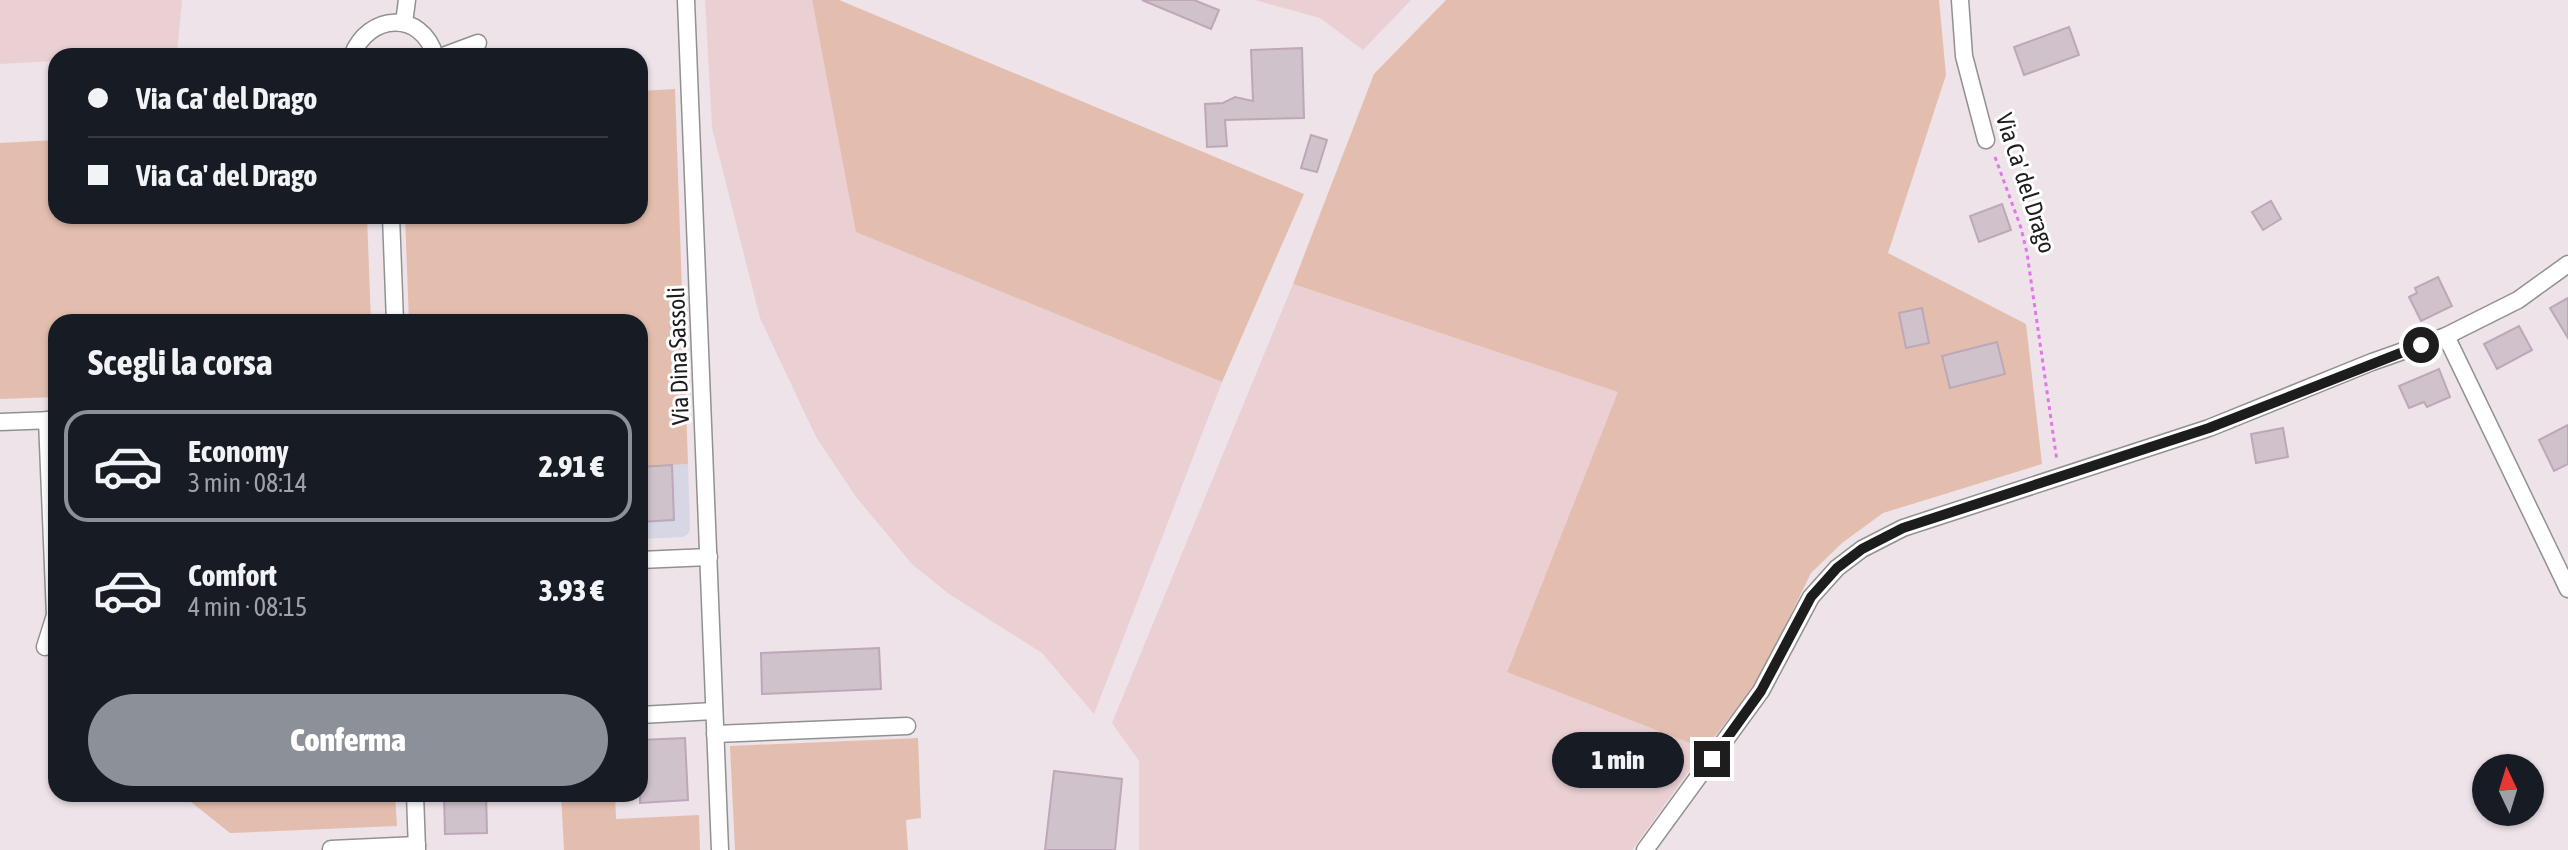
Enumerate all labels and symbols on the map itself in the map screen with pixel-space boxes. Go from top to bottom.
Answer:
street label: Via Ca' del Drago [1991,110,2061,256]
street label: Via Dina Sassoli [662,287,694,425]
route start [2403,327,2439,363]
callout: 1 min [1552,731,1684,787]
route end [1694,741,1730,777]
north arrow [2472,754,2544,826]

